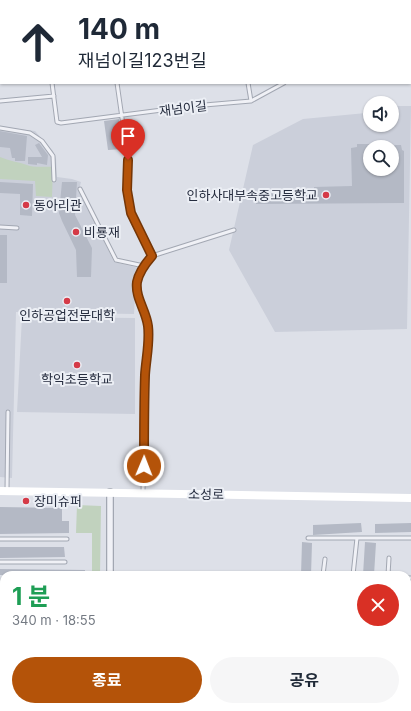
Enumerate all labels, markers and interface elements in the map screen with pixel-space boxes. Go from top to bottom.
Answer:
text: 140 m [78,12,160,46]
icon: ahead [12,16,64,68]
text: 재넘이길123번길 [78,50,207,71]
map controls [363,96,399,176]
button: sound [363,96,399,132]
street label: 재넘이길 [158,97,208,119]
pin [111,119,145,160]
icon: arrive [117,125,139,147]
button: search [363,140,399,176]
place label: 인하사대부속중고등학교 [186,187,318,203]
marker: 인하사대부속중고등학교 [321,190,331,200]
place label: 동아리관 [34,197,82,213]
marker: 동아리관 [21,200,31,210]
place label: 비룡재 [84,224,120,240]
marker: 비룡재 [71,227,81,237]
marker: 인하공업전문대학 [62,296,72,306]
place label: 인하공업전문대학 [19,307,115,323]
marker: 학익초등학교 [72,360,82,370]
place label: 학익초등학교 [41,371,113,387]
position arrow [123,445,165,487]
street label: 소성로 [188,486,224,502]
place label: 장미슈퍼 [34,493,82,509]
marker: 장미슈퍼 [21,496,31,506]
text: 1 분 [12,582,50,611]
button: close [357,584,399,626]
text: 340 m · 18:55 [12,612,96,628]
button: 종료 [12,657,202,703]
button: 공유 [210,657,399,703]

